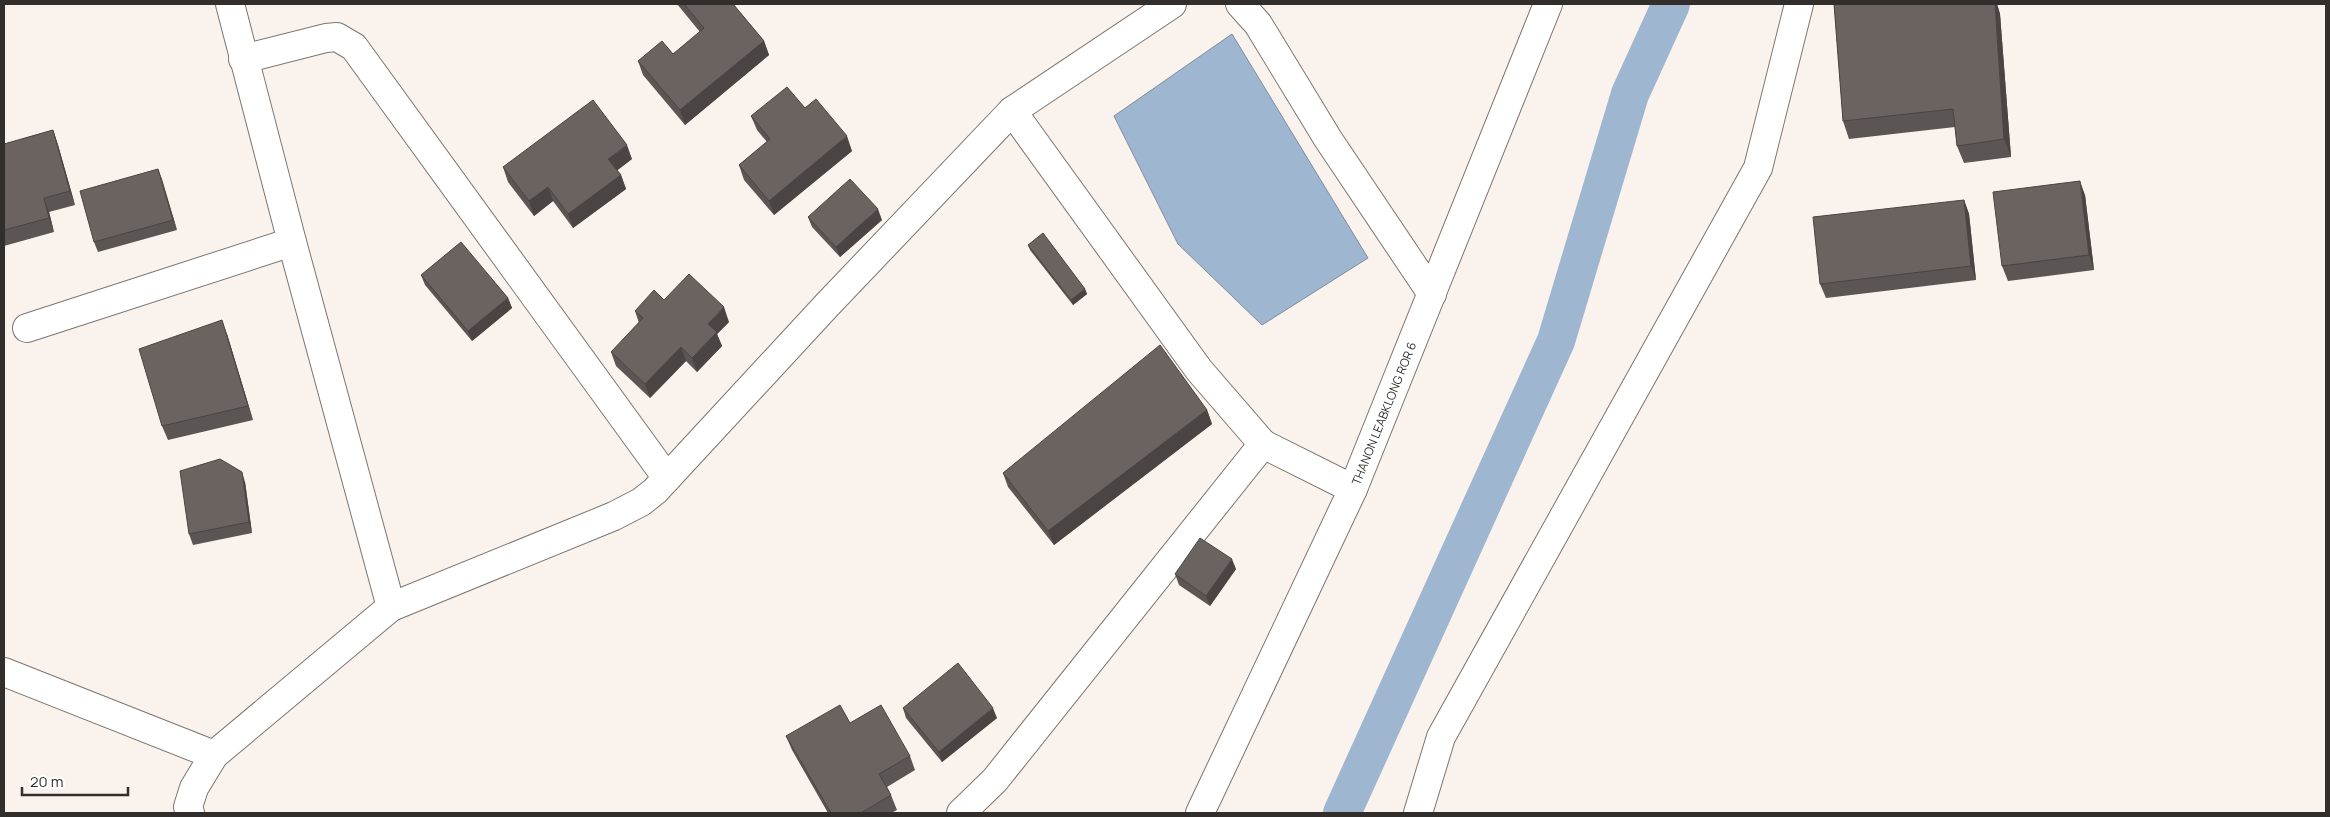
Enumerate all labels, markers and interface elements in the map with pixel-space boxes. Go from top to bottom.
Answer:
street label: THANON LEABKLONG ROR 6 [1347,339,1420,487]
scale bar [22,764,129,796]
text: 20 m [30,771,63,792]

